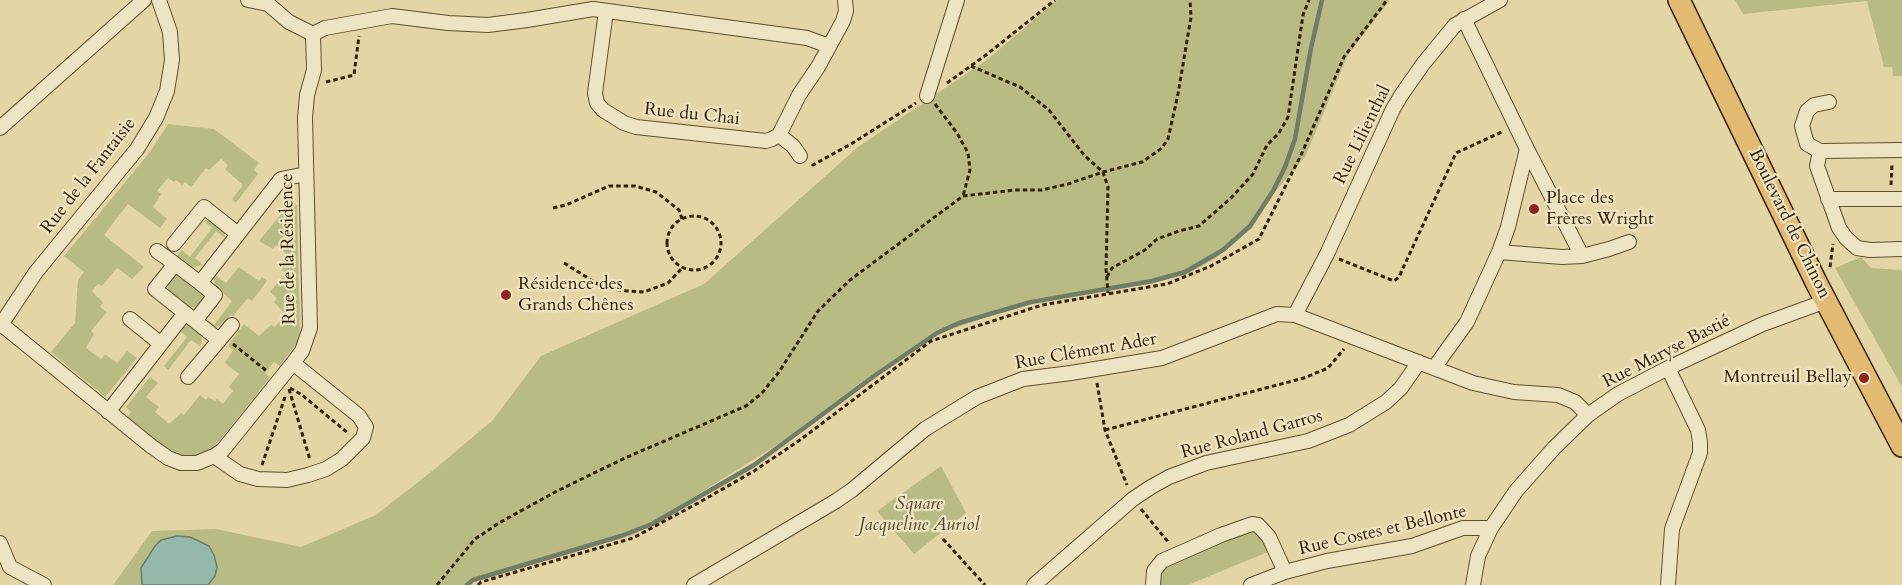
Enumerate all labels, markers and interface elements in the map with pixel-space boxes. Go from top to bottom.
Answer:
street label: Rue Lilienthal [1330,82,1396,188]
street label: Rue du Chai [643,99,741,131]
street label: Rue de la Fantaisie [37,114,141,238]
street label: Boulevard de Chinon [1743,146,1835,302]
street label: Rue de la Résidence [277,173,301,325]
place label: Place des Frères Wright [1546,188,1654,230]
marker: Place des Frères Wright [1527,202,1541,216]
place label: Résidence des Grands Chênes [518,274,633,316]
marker: Résidence des Grands Chênes [499,288,513,302]
street label: Rue Maryse Bastié [1600,311,1734,393]
street label: Rue Clément Ader [1014,329,1158,375]
place label: Montreuil Bellay [1723,367,1852,389]
marker: Montreuil Bellay [1857,371,1871,385]
street label: Rue Roland Garros [1179,406,1325,464]
park label: Square Jacqueline Auriol [859,494,979,536]
street label: Rue Costes et Bellonte [1297,501,1469,561]

